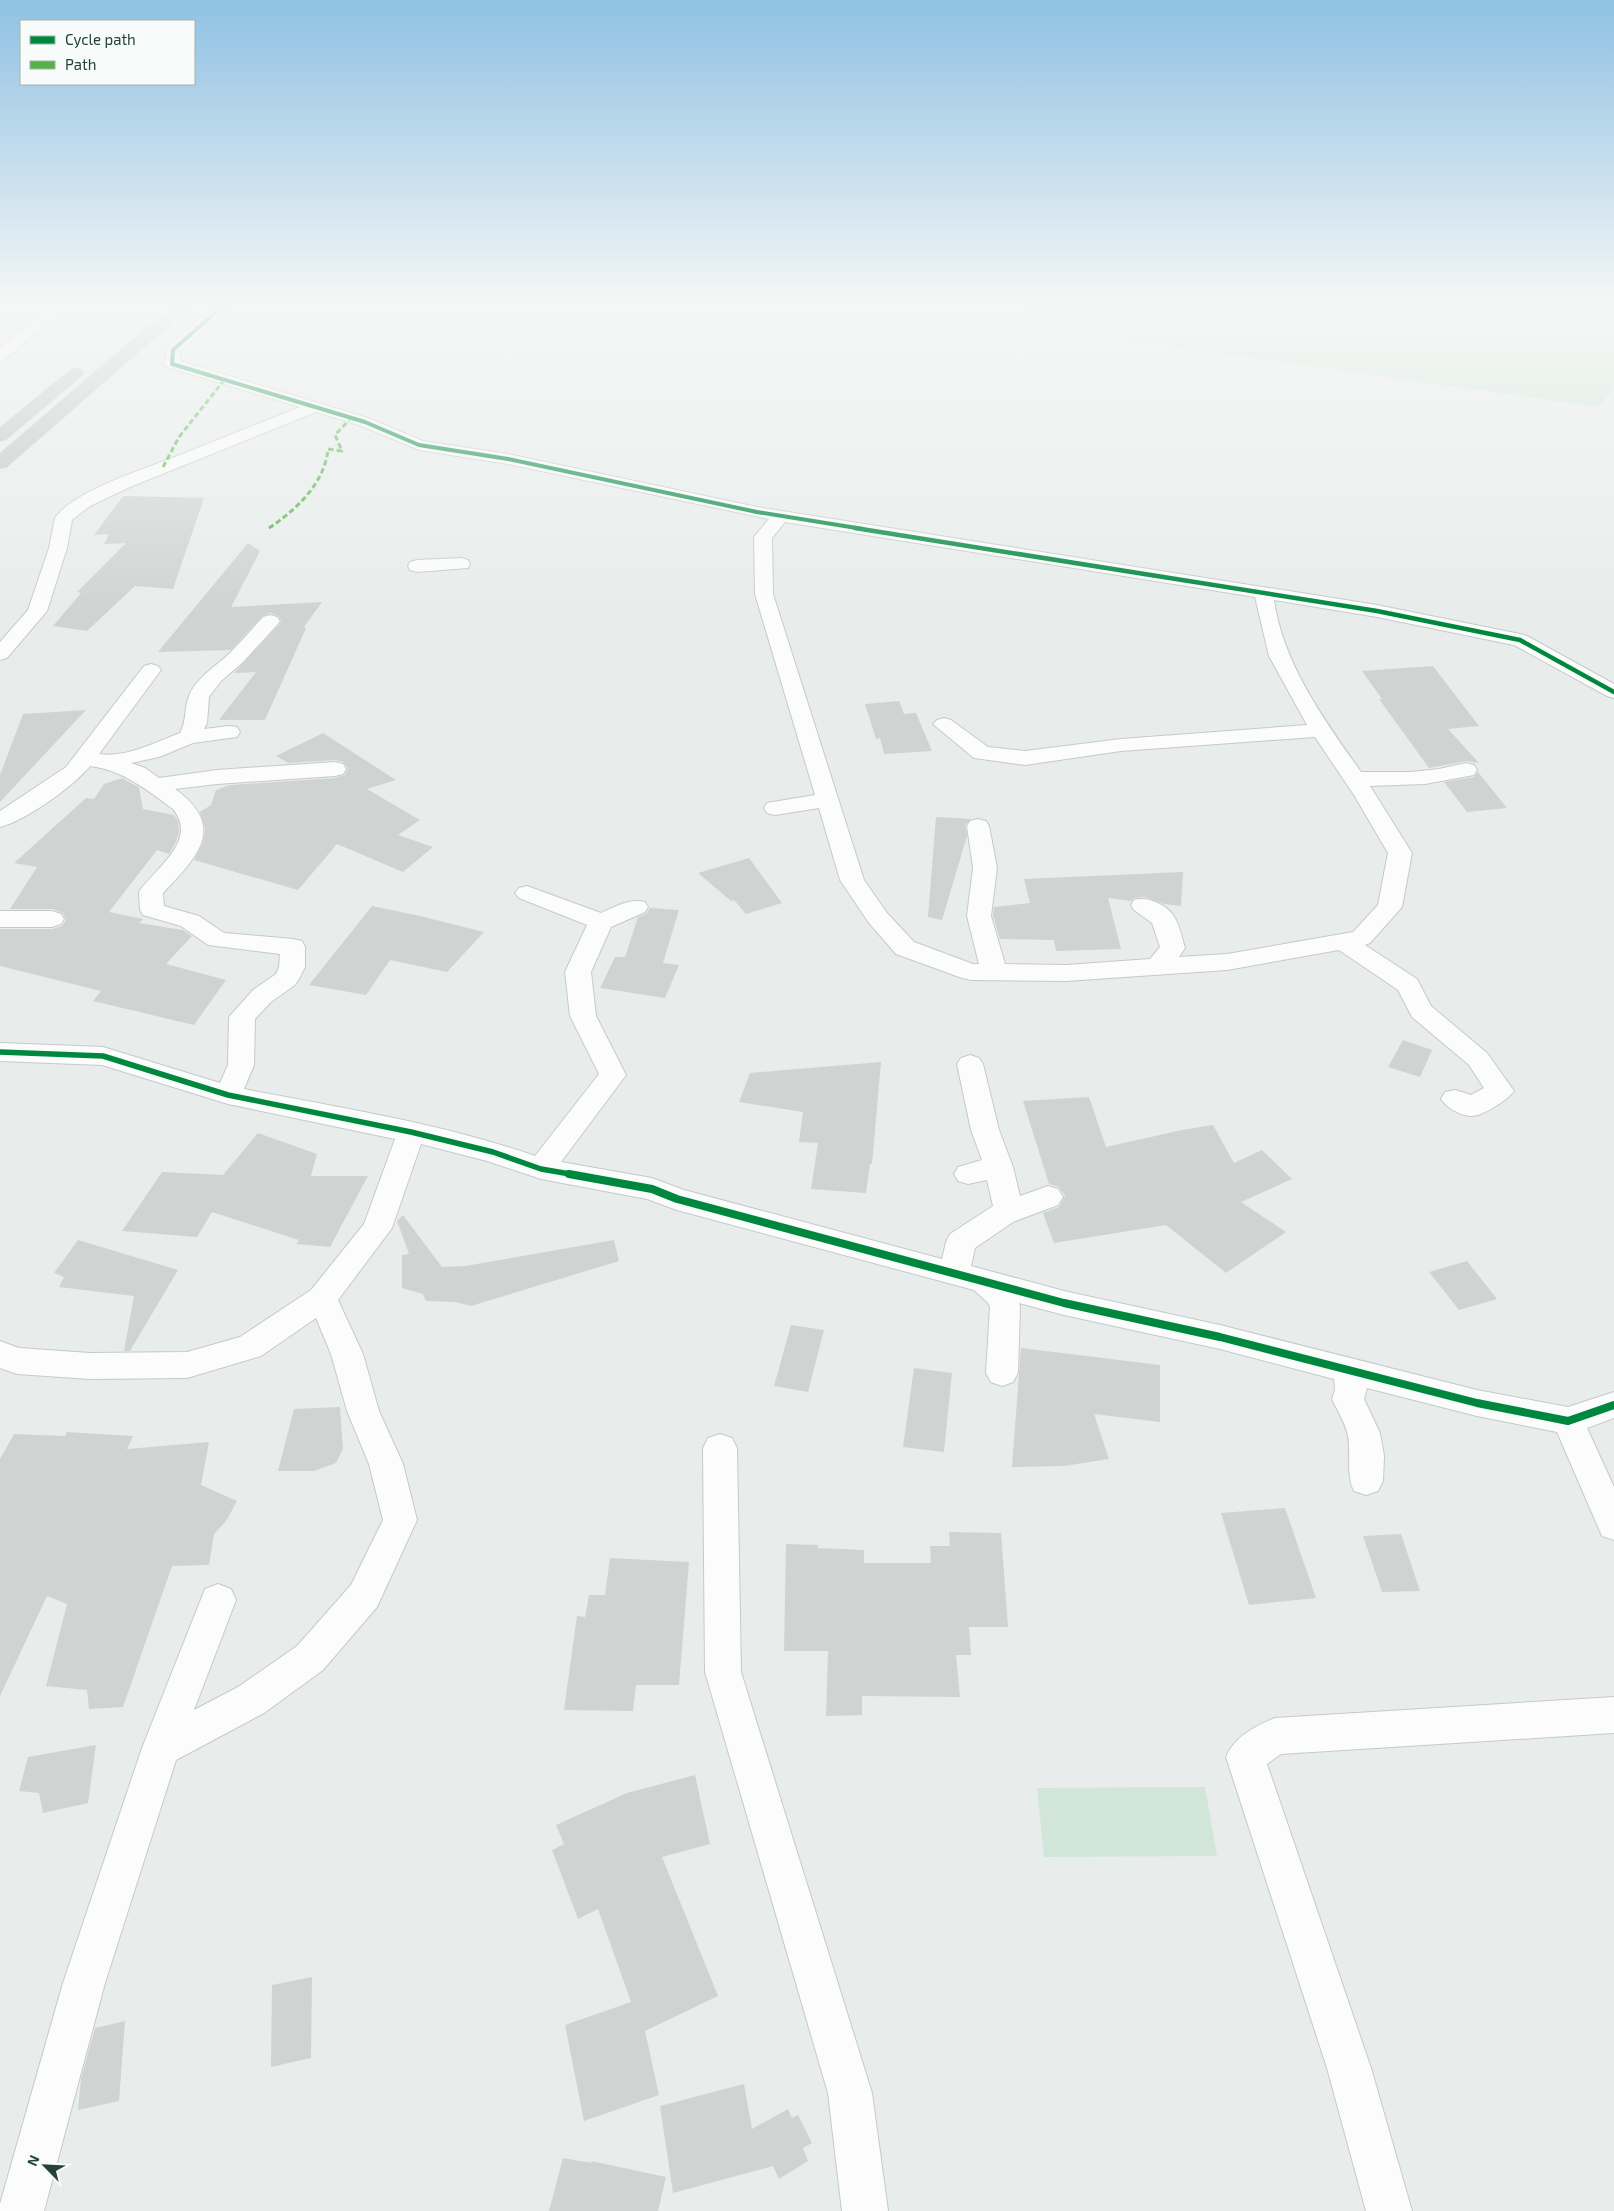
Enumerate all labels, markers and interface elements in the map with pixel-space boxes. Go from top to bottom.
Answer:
legend [20,20,195,85]
text: Cycle path [65,30,136,48]
text: Path [65,55,96,73]
north arrow [20,2141,70,2191]
text: N [23,2152,42,2169]

